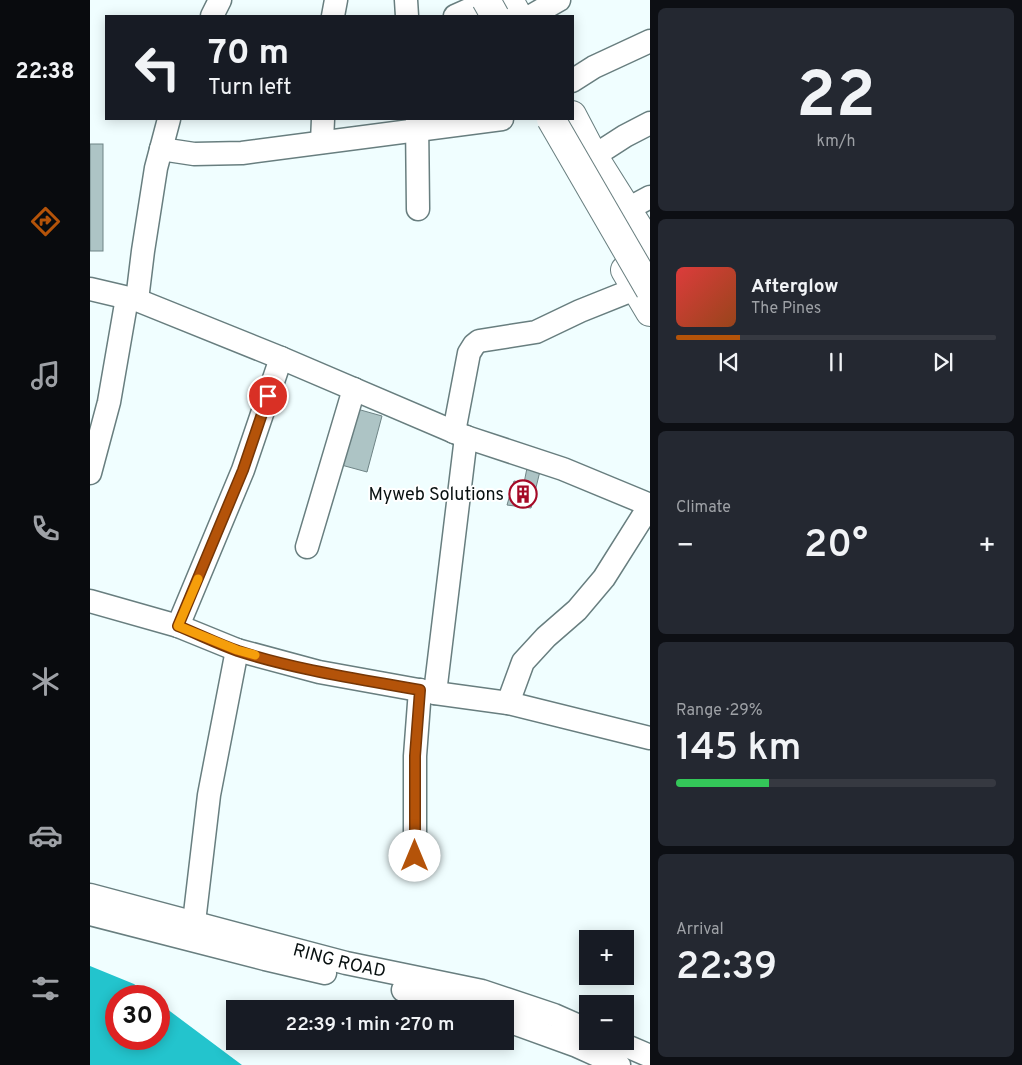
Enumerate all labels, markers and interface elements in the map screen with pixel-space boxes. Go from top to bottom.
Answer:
text: 70 m [208,32,289,76]
icon: left [125,35,190,100]
text: 22 [796,58,876,140]
text: 22:38 [15,59,75,86]
text: Turn left [208,75,291,102]
text: km/h [817,132,855,152]
icon: directions [28,204,63,239]
text: Afterglow [751,275,839,299]
text: The Pines [751,299,821,319]
icon: previous [715,348,743,376]
icon: pause [822,348,850,376]
icon: next [929,348,957,376]
icon: music [28,358,63,393]
pin [247,375,289,417]
icon: arrive [254,382,282,410]
building icon: Myweb Solutions [508,479,538,509]
place label: Myweb Solutions [368,484,504,507]
text: Climate [676,498,731,518]
icon: phone [28,511,63,546]
text: 20° [804,522,868,571]
text: − [676,529,694,565]
text: + [978,529,996,565]
icon: climate [28,664,63,699]
text: Range · 29% [676,701,763,721]
text: 145 km [676,725,801,774]
icon: car [28,818,63,853]
position arrow [388,829,440,881]
text: Arrival [676,920,724,940]
map controls [579,930,634,1050]
button: + [579,930,634,985]
street label: RING ROAD [290,939,388,984]
text: 22:39 [676,944,777,993]
icon: filters [28,971,63,1006]
speed limit sign: 30 [105,985,170,1050]
button: − [579,995,634,1050]
text: 22:39 · 1 min · 270 m [286,1013,454,1037]

